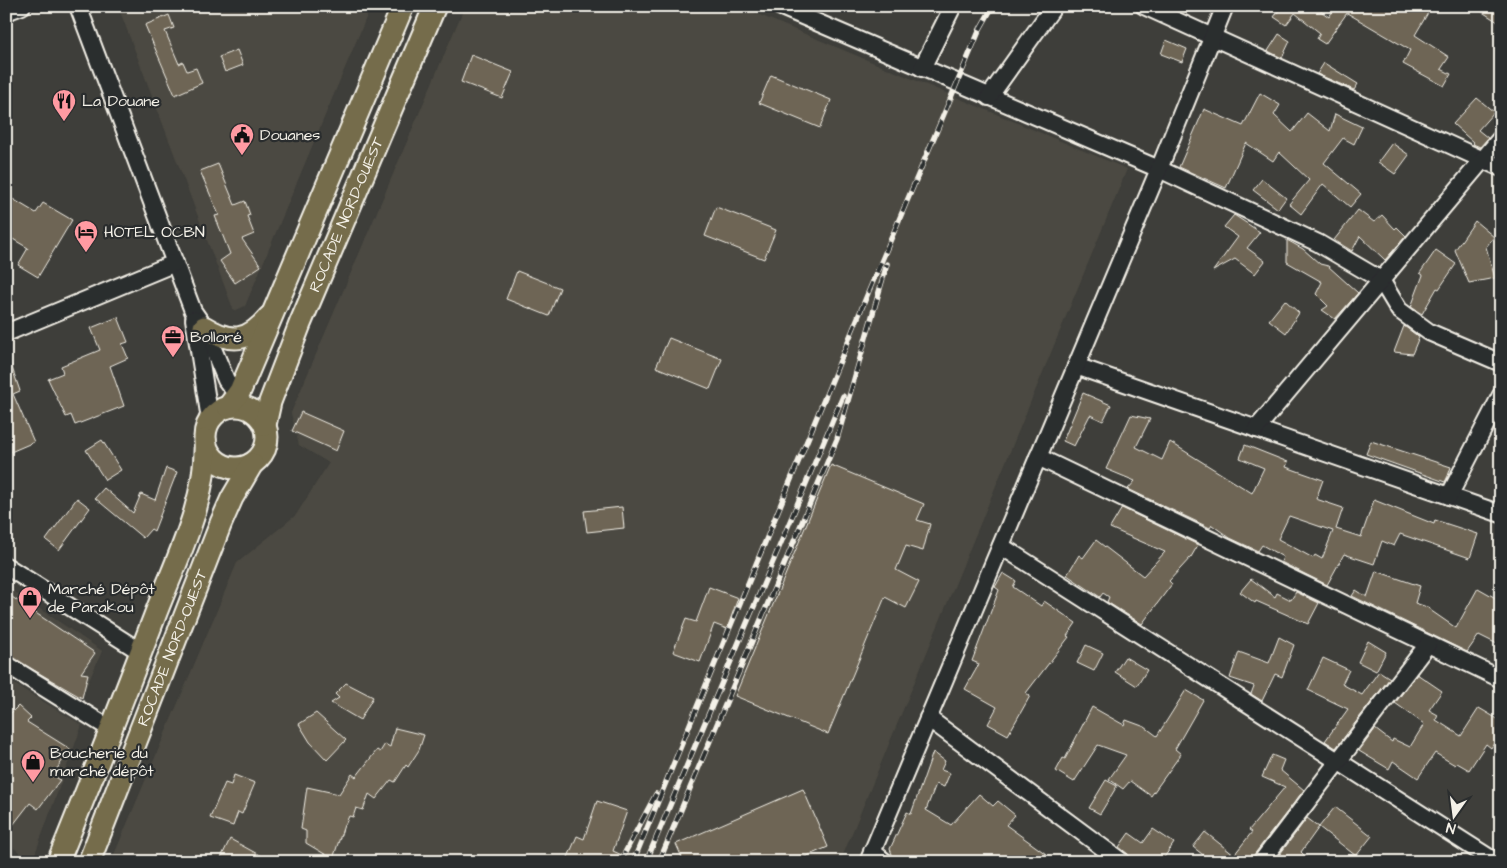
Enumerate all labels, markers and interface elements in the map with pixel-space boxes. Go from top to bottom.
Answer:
restaurant icon: La Douane [51,88,77,122]
place label: La Douane [82,90,160,112]
public building icon: Douanes [229,122,255,156]
place label: Douanes [260,124,320,146]
street label: ROCADE NORD-OUEST [304,133,389,296]
hotel icon: HOTEL OCBN [73,219,99,253]
place label: HOTEL OCBN [104,221,205,243]
office icon: Bolloré [160,324,186,358]
place label: Bolloré [190,326,242,348]
street label: ROCADE NORD-OUEST [132,566,213,729]
place label: Marché Dépôt de Parakou [48,578,155,618]
shop icon: Marché Dépôt de Parakou [17,585,43,619]
place label: Boucherie du marché dépôt [50,742,154,782]
shop icon: Boucherie du marché dépôt [20,749,46,783]
north arrow [1430,790,1480,840]
text: N [1444,817,1458,838]

